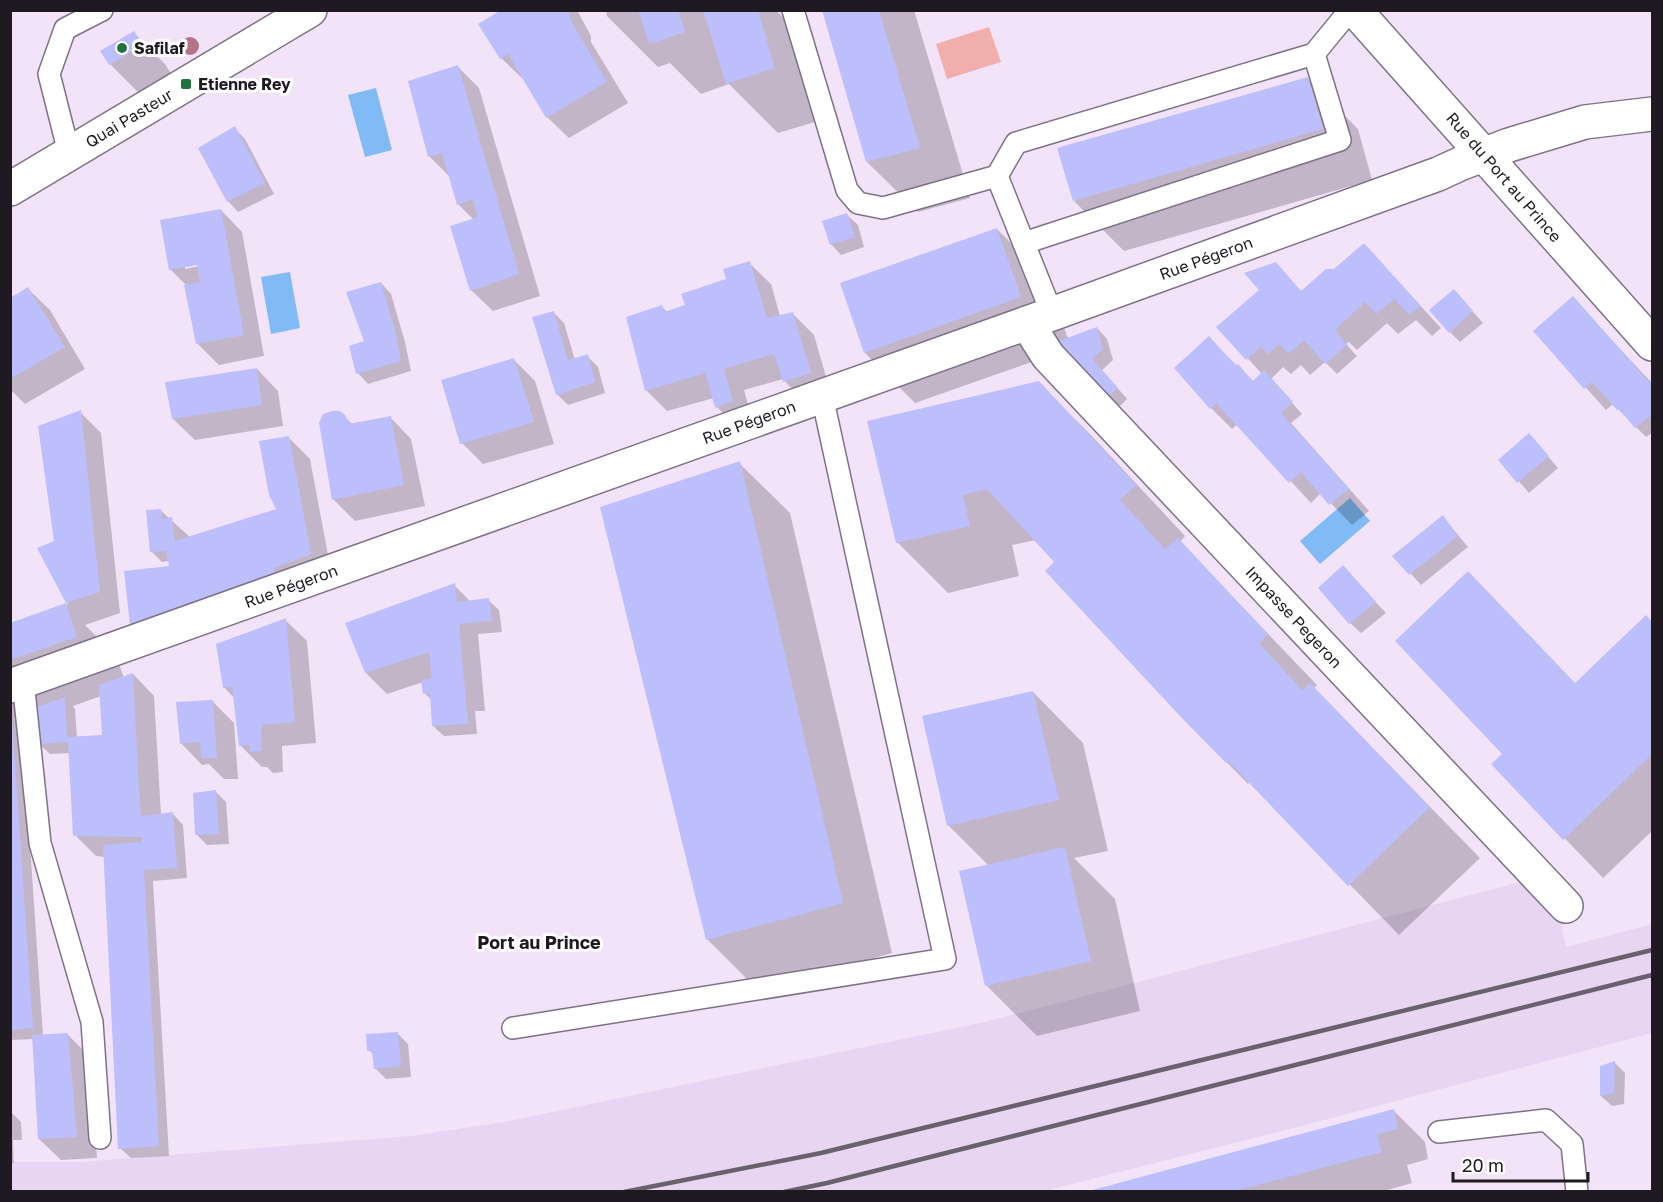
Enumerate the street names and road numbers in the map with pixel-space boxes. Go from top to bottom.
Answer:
street label: Quai Pasteur [82,84,176,152]
street label: Rue du Port au Prince [1442,108,1566,246]
street label: Rue Pégeron [1157,232,1255,284]
street label: Rue Pégeron [700,396,798,448]
street label: Rue Pégeron [242,560,340,612]
street label: Impasse Pegeron [1241,562,1347,672]

